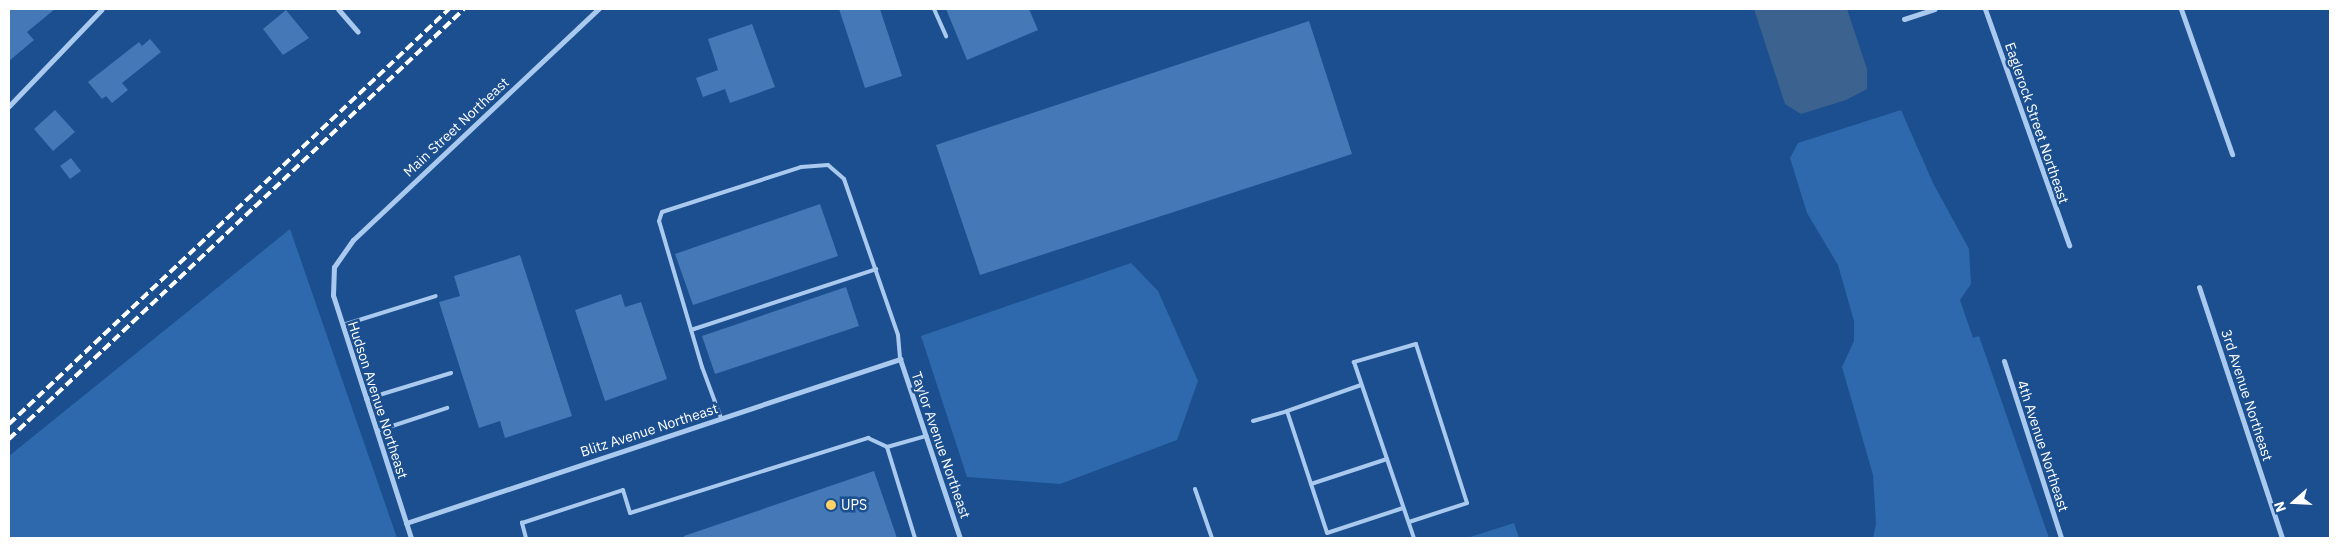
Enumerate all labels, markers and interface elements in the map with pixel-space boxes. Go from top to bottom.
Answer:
street label: Eaglerock Street Northeast [2001,40,2073,206]
street label: Main Street Northeast [400,74,512,180]
street label: Hudson Avenue Northeast [345,319,411,481]
street label: 3rd Avenue Northeast [2218,327,2276,463]
street label: Taylor Avenue Northeast [908,369,974,521]
street label: 4th Avenue Northeast [2014,378,2072,514]
street label: Blitz Avenue Northeast [578,400,720,460]
north arrow [2269,477,2319,527]
place label: UPS [841,497,867,513]
marker: UPS [825,499,837,511]
text: N [2270,499,2290,515]

